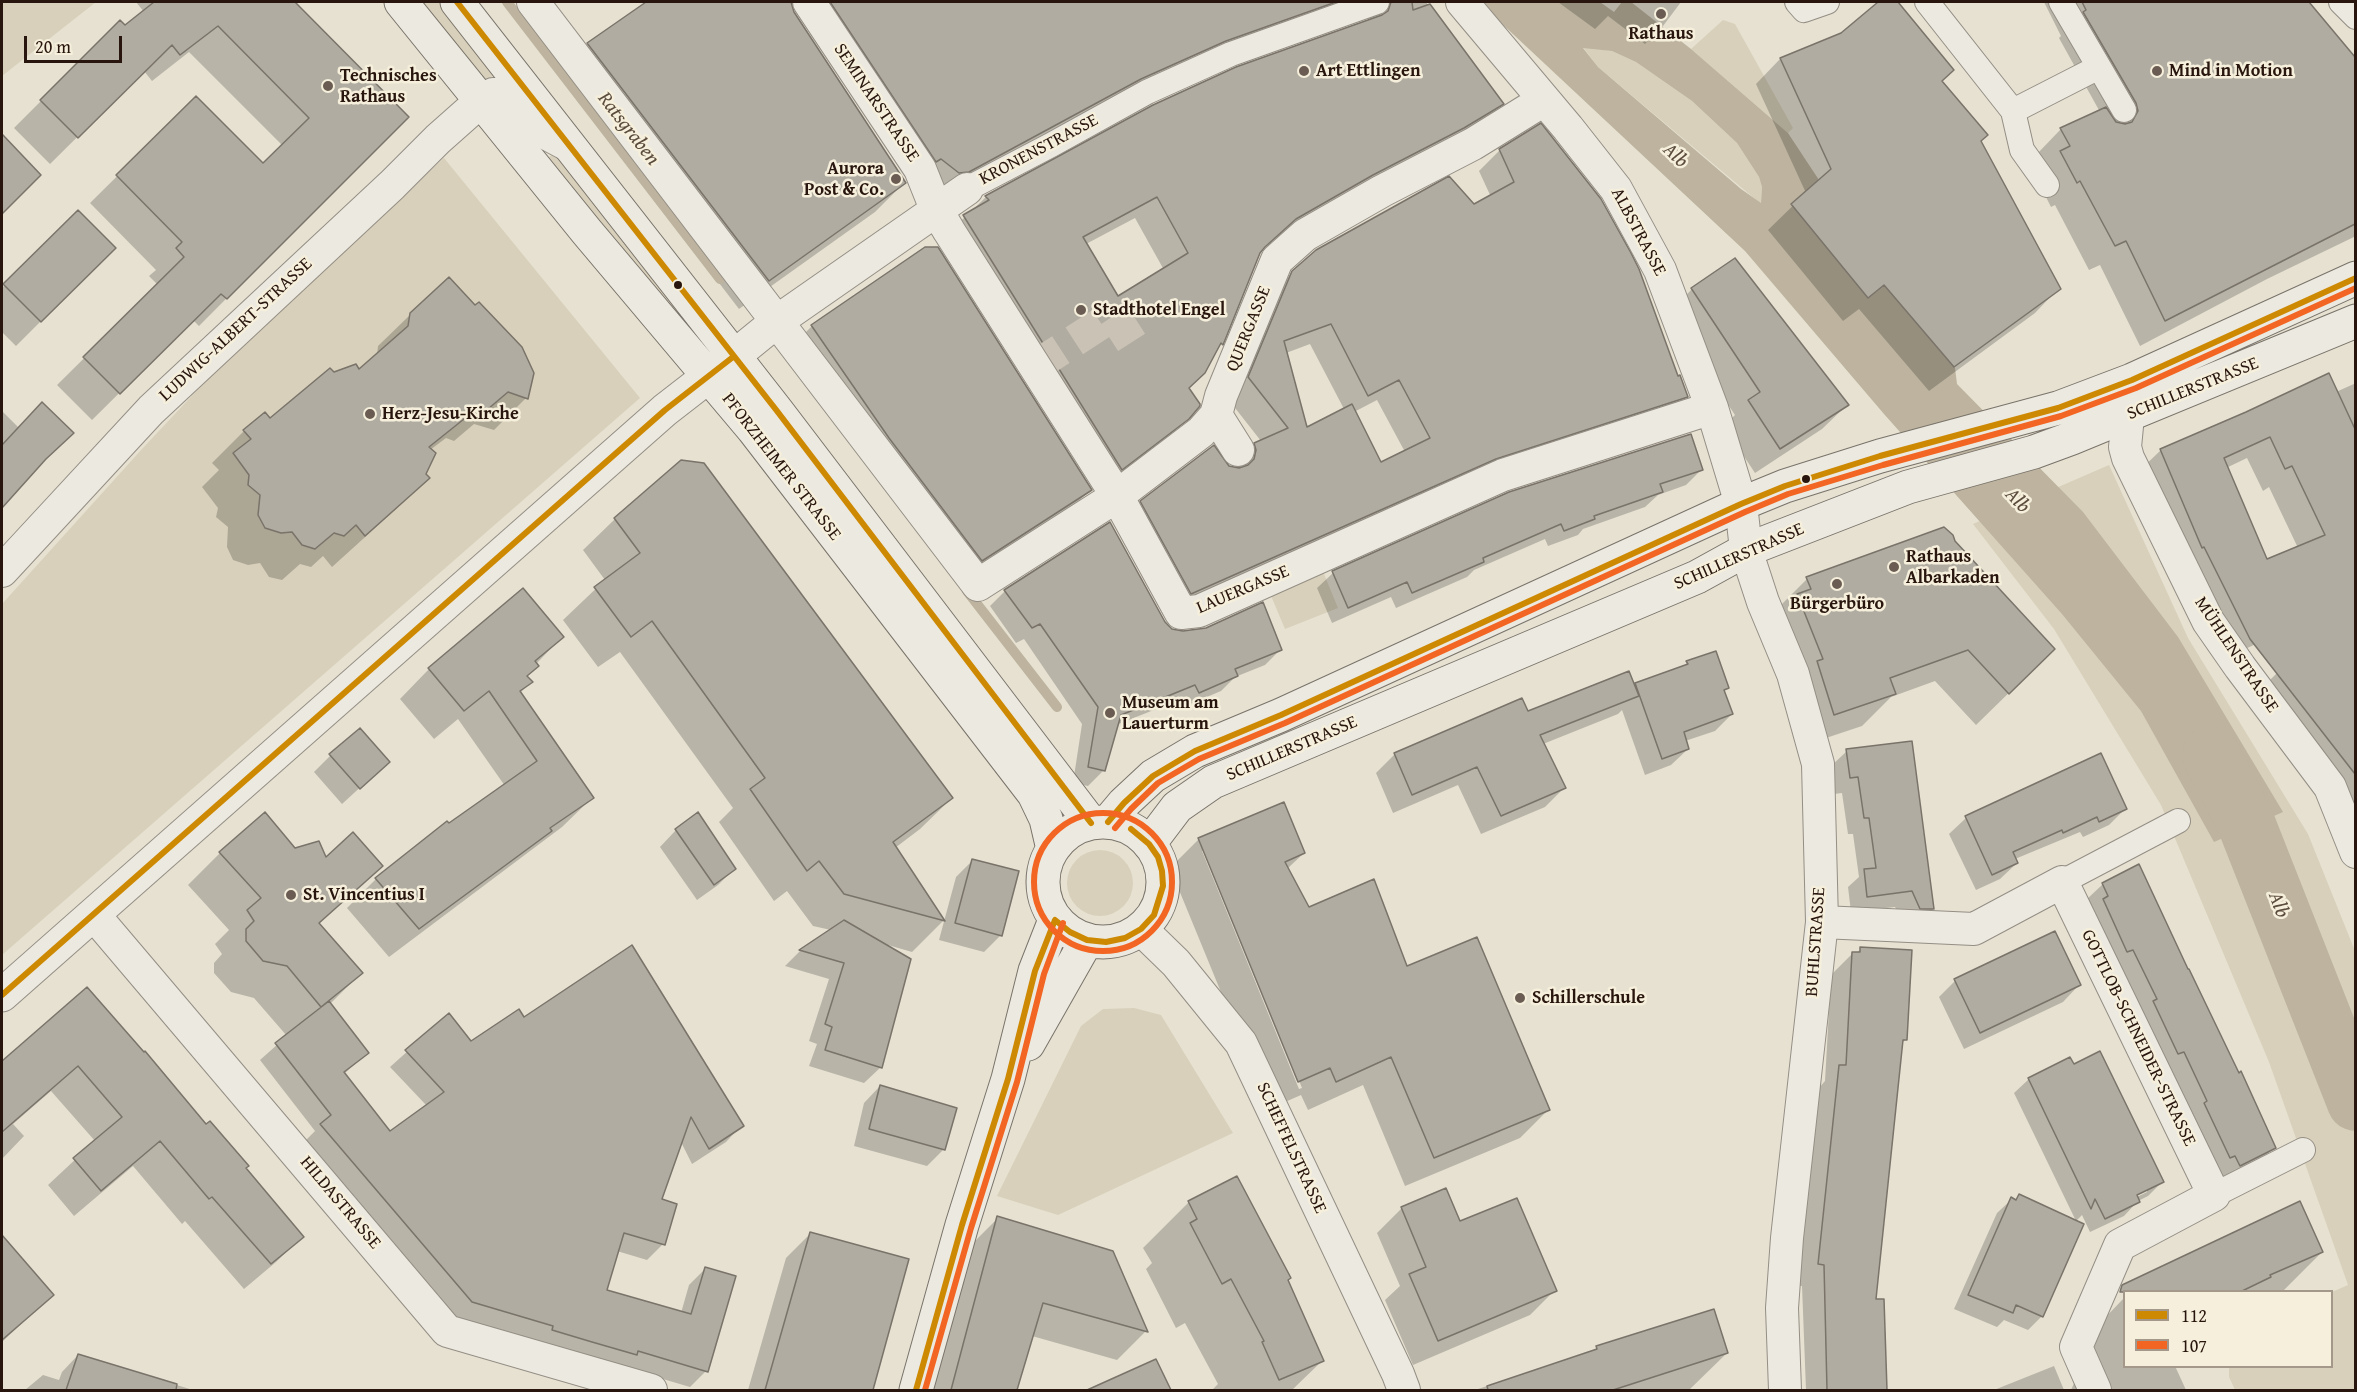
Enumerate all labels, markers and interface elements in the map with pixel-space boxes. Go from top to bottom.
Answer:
marker: Rathaus [1654,7,1668,21]
place label: Rathaus [1628,23,1694,45]
scale bar [27,24,124,62]
text: 20 m [35,33,71,60]
street label: SEMINARSTRASSE [828,40,924,166]
place label: Art Ettlingen [1316,60,1421,82]
place label: Mind in Motion [2169,60,2293,82]
marker: Art Ettlingen [1297,64,1311,78]
marker: Mind in Motion [2150,64,2164,78]
place label: Technisches Rathaus [340,65,437,107]
marker: Technisches Rathaus [321,79,335,93]
water label: Ratsgraben [592,88,664,170]
street label: KRONENSTRASSE [976,110,1102,190]
water label: Alb [1657,138,1693,174]
place label: Aurora Post & Co. [804,158,884,201]
marker: Aurora Post & Co. [889,172,903,186]
street label: ALBSTRASSE [1606,184,1670,280]
street label: LUDWIG-ALBERT-STRASSE [155,254,317,406]
unlabelled marker [672,279,684,291]
street label: QUERGASSE [1222,283,1276,375]
place label: Stadthotel Engel [1093,299,1225,321]
marker: Stadthotel Engel [1074,303,1088,317]
street label: SCHILLERSTRASSE [2124,353,2262,425]
street label: PFORZHEIMER STRASSE [717,389,845,545]
place label: Herz-Jesu-Kirche [382,403,519,425]
marker: Herz-Jesu-Kirche [363,407,377,421]
unlabelled marker [1800,473,1812,485]
water label: Alb [1999,483,2035,519]
street label: SCHILLERSTRASSE [1671,519,1807,595]
place label: Rathaus Albarkaden [1906,546,2000,588]
marker: Rathaus Albarkaden [1887,560,1901,574]
street label: LAUERGASSE [1193,561,1293,619]
marker: Bürgerbüro [1830,577,1844,591]
place label: Bürgerbüro [1790,593,1884,615]
street label: MÜHLENSTRASSE [2189,593,2283,717]
place label: Museum am Lauerturm [1122,692,1219,734]
marker: Museum am Lauerturm [1103,706,1117,720]
street label: SCHILLERSTRASSE [1223,712,1361,786]
place label: St. Vincentius I [303,884,425,906]
street label: BUHLSTRASSE [1801,887,1831,997]
marker: St. Vincentius I [284,888,298,902]
water label: Alb [2262,889,2294,921]
street label: GOTTLOB-SCHNEIDER-STRASSE [2076,926,2200,1150]
place label: Schillerschule [1532,987,1645,1009]
marker: Schillerschule [1513,991,1527,1005]
street label: SCHEFFELSTRASSE [1251,1079,1331,1217]
street label: HILDASTRASSE [295,1152,385,1254]
legend [2123,1290,2333,1368]
text: 112 [2181,1302,2207,1329]
text: 107 [2181,1332,2207,1359]

